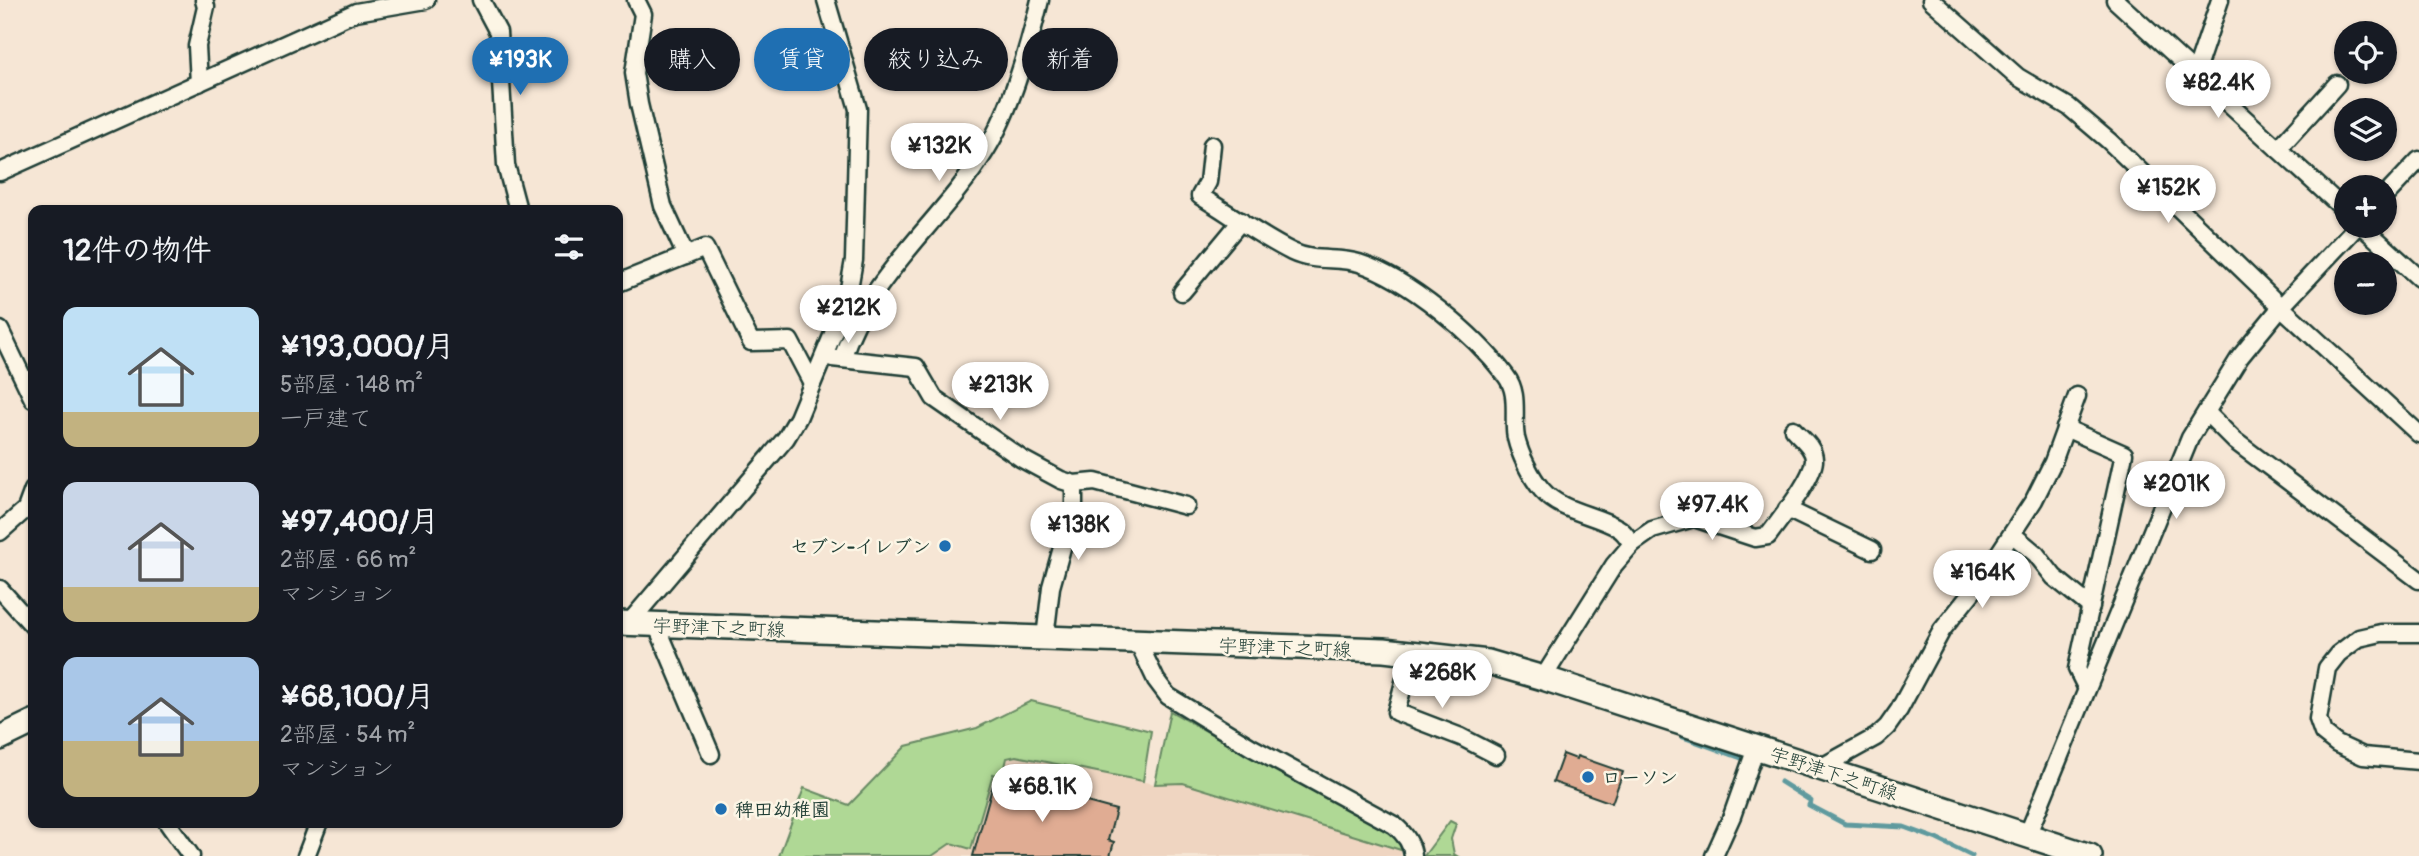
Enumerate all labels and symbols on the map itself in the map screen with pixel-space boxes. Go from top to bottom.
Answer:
pin: ¥193K [471,38,569,97]
pin: ¥82.4K [2161,60,2275,120]
pin: ¥132K [890,124,988,183]
pin: ¥152K [2119,166,2217,225]
pin: ¥212K [799,286,897,345]
pin: ¥213K [951,362,1049,422]
pin: ¥201K [2127,462,2225,521]
pin: ¥97.4K [1655,482,1769,542]
pin: ¥138K [1029,503,1127,562]
place label: セブン-イレブン [790,535,931,559]
marker: セブン-イレブン [937,538,953,554]
pin: ¥164K [1933,550,2031,610]
street label: 宇野津下之町線 [652,614,786,642]
street label: 宇野津下之町線 [1218,634,1352,662]
pin: ¥268K [1393,650,1491,710]
street label: 宇野津下之町線 [1767,742,1901,806]
pin: ¥68.1K [985,764,1099,824]
place label: ローソン [1602,766,1678,790]
marker: ローソン [1580,769,1596,785]
place label: 稗田幼稚園 [735,798,830,822]
marker: 稗田幼稚園 [713,801,729,817]

